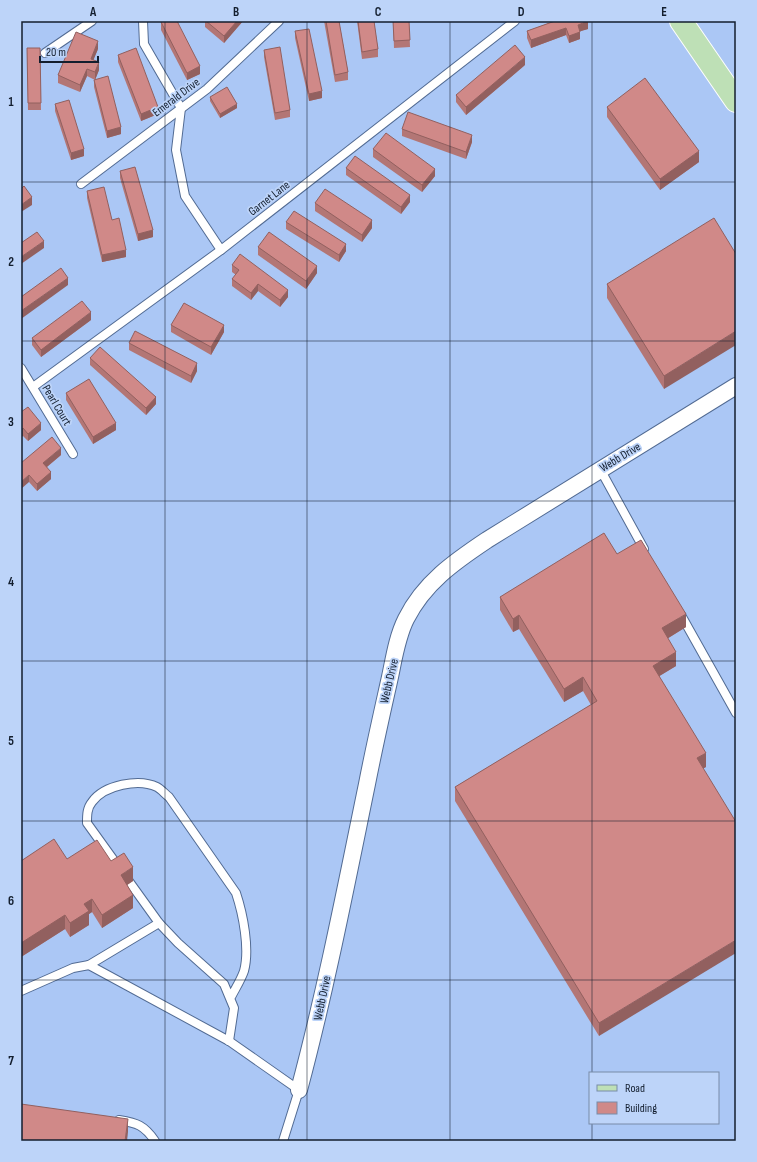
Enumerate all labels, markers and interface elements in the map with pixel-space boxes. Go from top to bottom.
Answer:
text: A [89,4,97,20]
text: B [233,4,239,20]
text: C [375,4,382,20]
text: D [518,4,525,20]
text: E [661,4,667,20]
scale bar [40,38,98,64]
text: 20 m [46,45,66,60]
street label: Emerald Drive [150,75,203,120]
text: 1 [8,94,14,110]
street label: Garnet Lane [246,177,293,219]
text: 2 [8,254,14,270]
street label: Pearl Court [39,382,75,429]
text: 3 [8,414,14,430]
street label: Webb Drive [597,439,644,476]
text: 4 [8,574,14,590]
street label: Webb Drive [377,657,402,705]
text: 5 [8,733,14,749]
text: 6 [8,893,14,909]
street label: Webb Drive [310,974,335,1022]
text: 7 [8,1053,14,1069]
legend [589,1072,719,1124]
text: Road [625,1081,645,1096]
text: Building [625,1101,657,1116]

